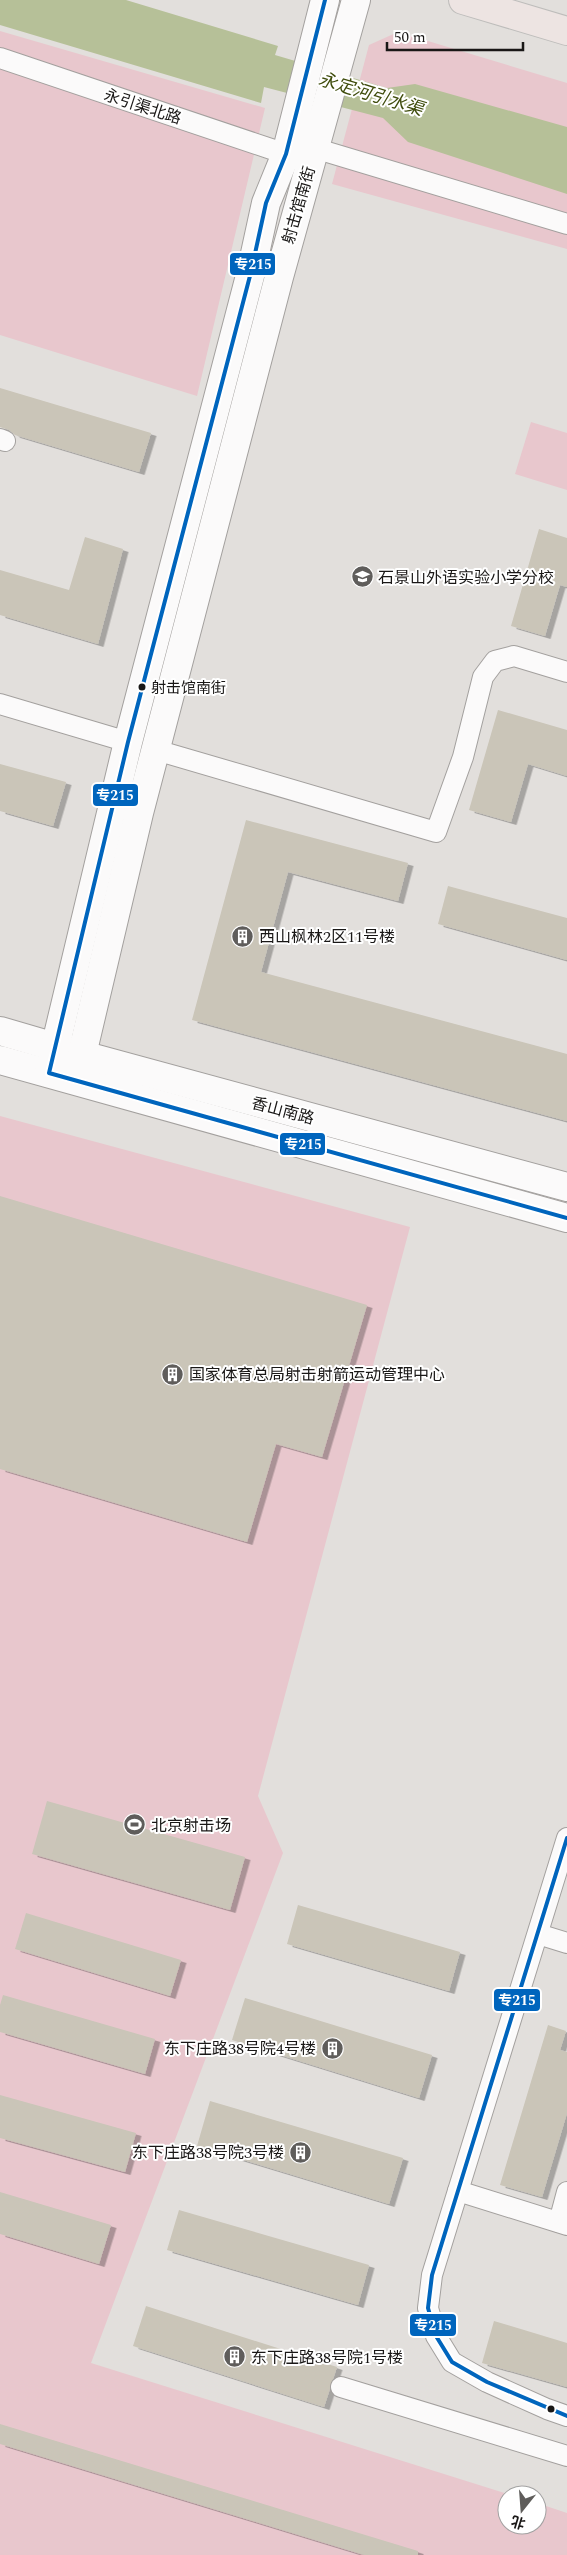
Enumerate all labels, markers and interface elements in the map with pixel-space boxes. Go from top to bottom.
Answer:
scale bar [387,20,523,52]
text: 50 m [394,26,426,49]
water label: 永定河引水渠 [315,66,429,124]
street label: 永引渠北路 [101,83,184,131]
street label: 射击馆南街 [276,164,322,247]
line badge: 专215 [229,252,276,276]
text: 专215 [234,254,272,275]
school or university icon: 石景山外语实验小学分校 [350,565,374,589]
place label: 石景山外语实验小学分校 [378,566,554,590]
place label: 射击馆南街 [151,677,226,700]
marker: 射击馆南街 [137,682,147,692]
line badge: 专215 [92,783,139,807]
text: 专215 [96,785,134,806]
building icon: 西山枫林2区11号楼 [231,924,255,948]
place label: 西山枫林2区11号楼 [259,925,395,949]
street label: 香山南路 [249,1091,317,1131]
line badge: 专215 [279,1132,326,1156]
text: 专215 [284,1134,322,1155]
building icon: 国家体育总局射击射箭运动管理中心 [161,1362,185,1386]
place label: 国家体育总局射击射箭运动管理中心 [189,1363,445,1387]
sports icon: 北京射击场 [123,1813,147,1837]
place label: 北京射击场 [151,1814,231,1838]
line badge: 专215 [493,1988,541,2012]
text: 专215 [498,1990,536,2011]
building icon: 东下庄路38号院4号楼 [320,2036,344,2060]
place label: 东下庄路38号院4号楼 [164,2037,316,2061]
building icon: 东下庄路38号院3号楼 [288,2140,312,2164]
place label: 东下庄路38号院3号楼 [132,2141,284,2165]
line badge: 专215 [409,2313,457,2337]
text: 专215 [414,2315,452,2336]
building icon: 东下庄路38号院1号楼 [223,2345,247,2369]
place label: 东下庄路38号院1号楼 [251,2346,403,2370]
unlabelled marker [546,2404,556,2414]
north arrow [497,2485,547,2535]
text: 北 [509,2510,528,2534]

